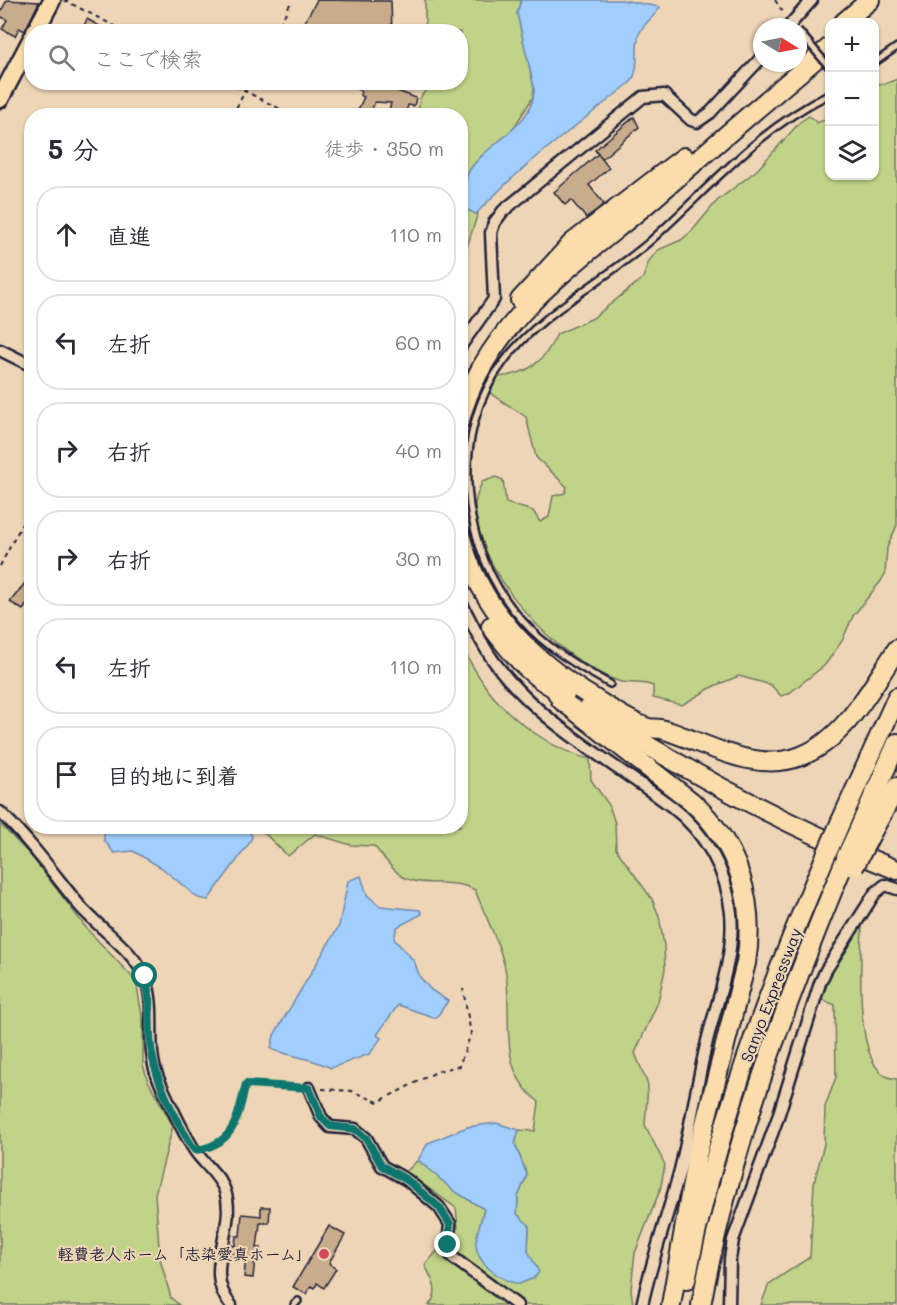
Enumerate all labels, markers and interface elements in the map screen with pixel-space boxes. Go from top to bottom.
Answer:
north arrow [753,18,807,72]
map controls [825,18,879,180]
button: + [825,18,879,72]
search box [24,24,468,90]
icon: search [45,41,78,74]
text: ここで検索 [93,44,203,73]
button: − [825,72,879,126]
button: layers [825,126,879,180]
text: 5 分 [48,132,99,166]
text: 徒歩 · 350 m [324,135,444,161]
icon: ahead [50,218,83,251]
text: 直進 [107,221,151,250]
text: 110 m [389,221,442,247]
icon: left [50,326,83,359]
text: 左折 [107,329,151,358]
text: 60 m [395,329,442,355]
icon: right [50,434,83,467]
text: 右折 [107,437,151,466]
text: 40 m [396,437,442,463]
icon: right [50,542,83,575]
text: 右折 [107,545,151,574]
text: 30 m [396,545,442,571]
icon: left [50,650,83,683]
text: 左折 [107,653,151,682]
text: 110 m [389,653,442,679]
icon: arrive [50,758,83,791]
text: 目的地に到着 [107,761,239,790]
street label: Sanyo Expressway [735,925,806,1065]
route start [131,962,157,988]
route end [434,1231,460,1257]
place label: 軽費老人ホーム「志染愛真ホーム」 [57,1243,312,1264]
marker: 軽費老人ホーム「志染愛真ホーム」 [317,1247,331,1261]

